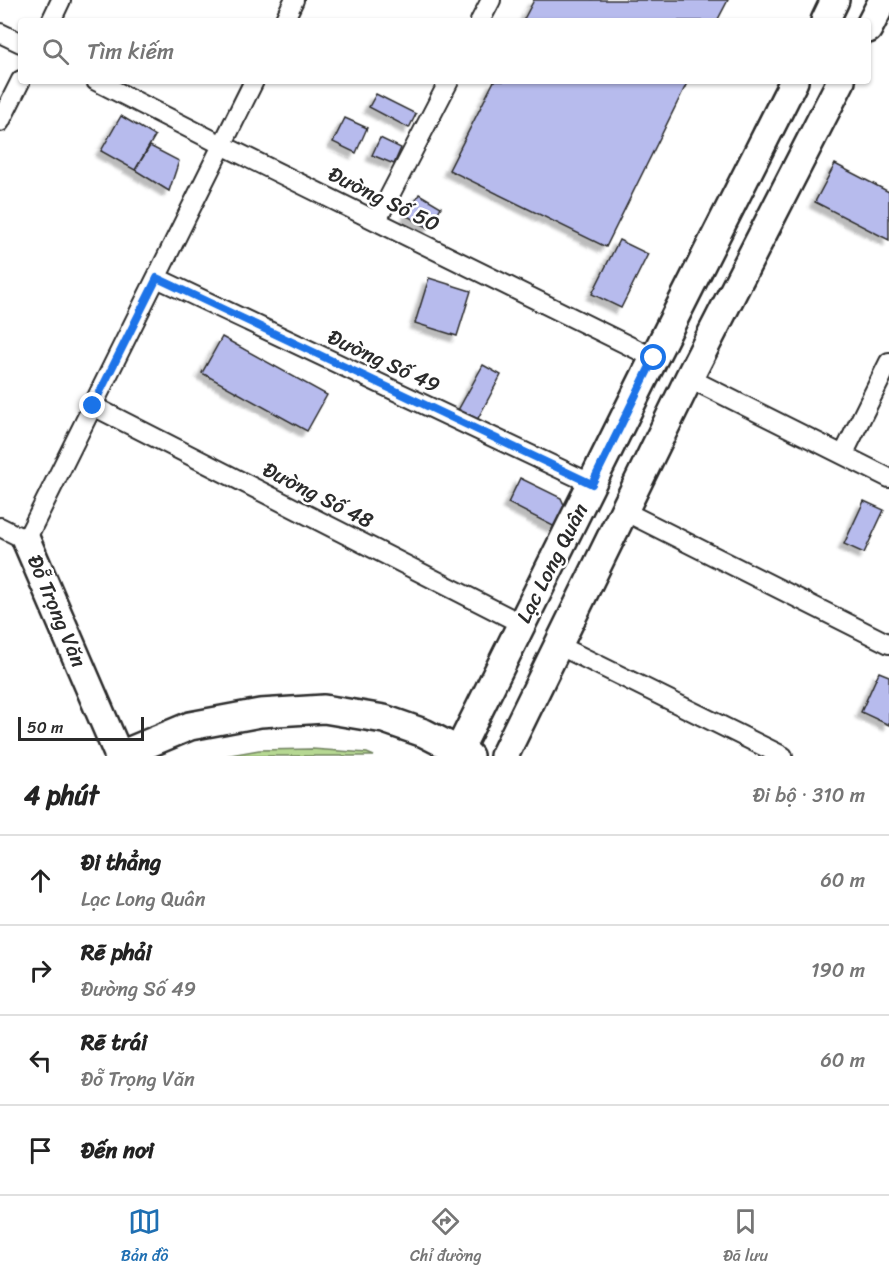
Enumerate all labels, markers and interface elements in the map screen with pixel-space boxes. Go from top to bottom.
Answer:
search box [18,18,871,84]
text: Tìm kiếm [87,32,174,71]
icon: search [39,35,72,68]
street label: Đường Số 50 [321,155,447,243]
street label: Đường Số 49 [321,318,447,404]
route start [640,344,666,370]
route end [79,392,105,418]
street label: Đường Số 48 [256,451,381,539]
street label: Lạc Long Quân [505,496,599,630]
street label: Đỗ Trọng Văn [16,549,98,673]
text: 50 m [27,713,63,742]
scale bar [18,714,144,742]
text: 4 phút [24,772,99,818]
text: Đi bộ · 310 m [753,778,865,813]
text: Đi thẳng [81,843,161,882]
text: 60 m [820,863,865,898]
icon: ahead [24,864,57,897]
text: Lạc Long Quân [81,882,205,917]
text: Rẽ phải [81,933,152,972]
text: 190 m [811,953,865,988]
icon: right [24,954,57,987]
text: Đường Số 49 [81,972,196,1007]
text: Rẽ trái [81,1023,147,1062]
text: 60 m [820,1043,865,1078]
icon: left [24,1044,57,1077]
text: Đỗ Trọng Văn [81,1062,195,1097]
text: Đến nơi [81,1131,154,1170]
icon: arrive [24,1134,57,1167]
tab: Bản đồ [121,1205,168,1270]
tab: Chỉ đường [410,1205,482,1270]
tab: Đã lưu [723,1205,768,1270]

